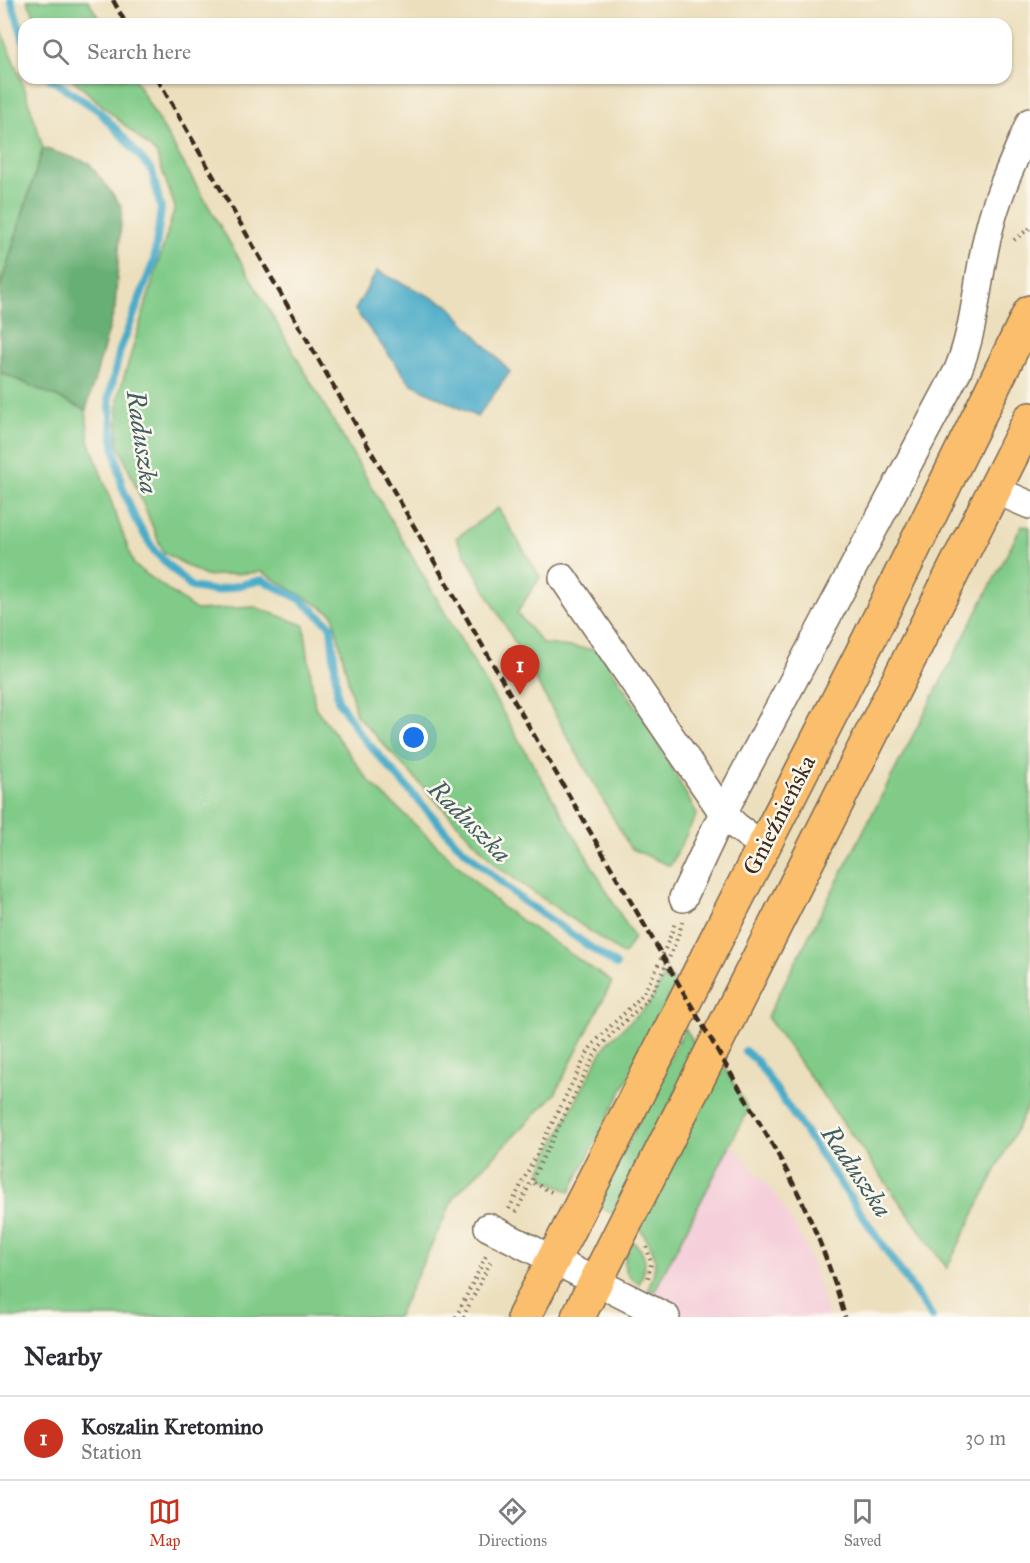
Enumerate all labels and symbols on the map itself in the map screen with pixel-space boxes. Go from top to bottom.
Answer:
water label: Raduszka [120,387,166,496]
pin: 1 [500,646,540,695]
your location [399,723,428,752]
street label: Gnieźnieńska [736,749,822,880]
water label: Raduszka [421,772,518,869]
water label: Raduszka [814,1118,899,1223]

